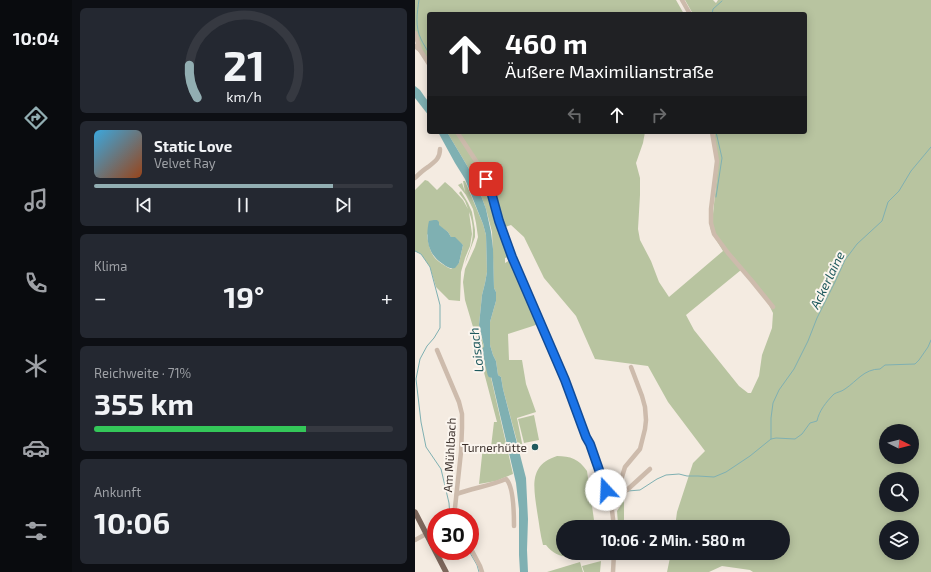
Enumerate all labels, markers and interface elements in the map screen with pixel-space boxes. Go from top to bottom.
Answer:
text: 460 m [505,26,588,60]
text: 10:04 [13,27,59,49]
icon: ahead [439,28,491,80]
text: 21 [222,39,265,89]
text: Äußere Maximilianstraße [505,60,714,82]
text: km/h [226,88,261,105]
icon: directions [22,104,50,132]
icon: left [564,104,586,126]
icon: ahead [606,104,628,126]
icon: right [648,104,670,126]
text: Static Love [154,137,232,155]
text: Velvet Ray [154,155,216,171]
pin [469,162,503,196]
icon: arrive [475,168,497,190]
icon: music [22,186,50,214]
icon: previous [133,194,155,216]
icon: pause [232,194,254,216]
icon: next [332,194,354,216]
water label: Ackerlaine [806,249,848,312]
text: Klima [94,258,127,274]
icon: phone [22,269,50,297]
text: 19° [223,278,264,314]
text: − [94,284,107,310]
text: + [381,284,393,310]
water label: Loisach [465,327,487,373]
icon: climate [22,352,50,380]
text: Reichweite · 71% [94,365,191,381]
text: 355 km [94,385,194,421]
street label: Am Mühlbach [440,417,458,493]
north arrow [879,424,919,464]
map controls [879,424,919,560]
icon: car [22,434,50,462]
place label: Turnerhütte [462,440,527,454]
marker: Turnerhütte [530,442,540,452]
position arrow [585,469,627,511]
button: search [879,472,919,512]
text: Ankunft [94,484,141,500]
text: 10:06 [94,504,170,540]
speed limit sign: 30 [427,508,479,560]
icon: filters [22,517,50,545]
button: layers [879,520,919,560]
text: 10:06 · 2 Min. · 580 m [601,531,745,549]

